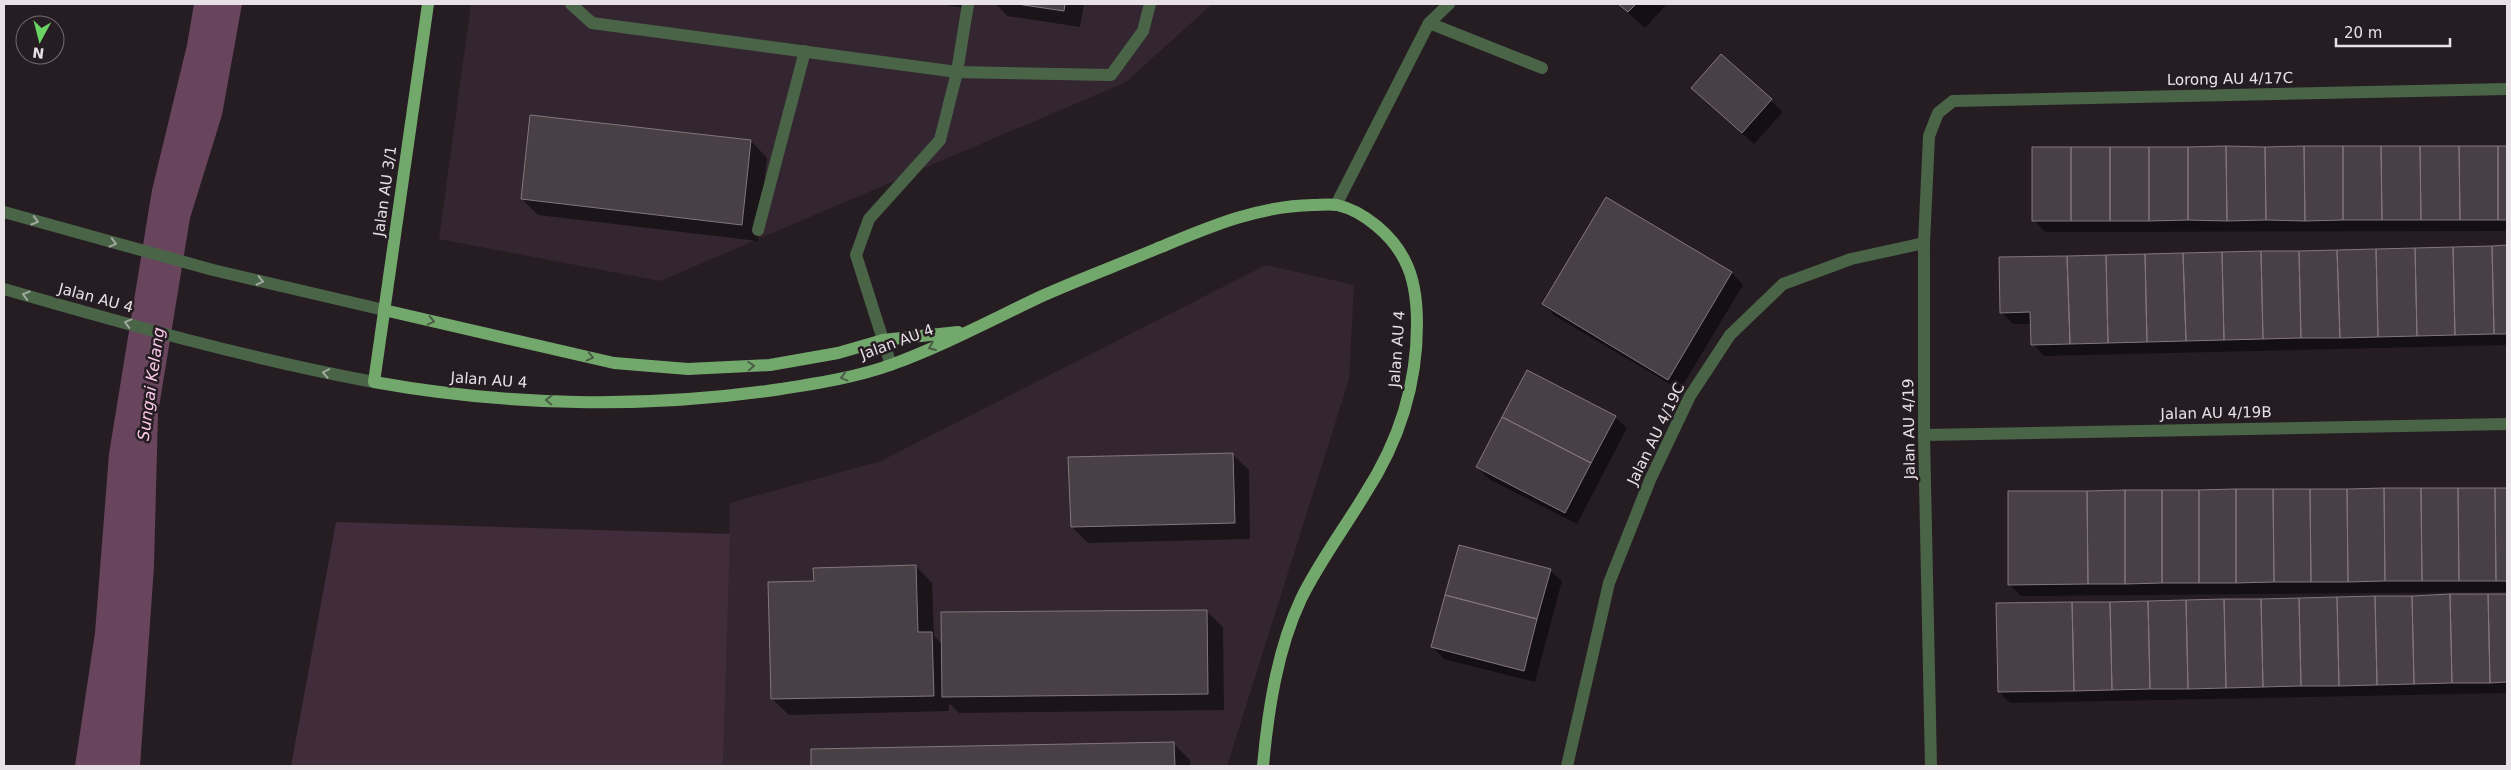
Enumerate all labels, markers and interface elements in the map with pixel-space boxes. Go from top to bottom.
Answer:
north arrow [15,15,65,65]
scale bar [2336,15,2450,47]
text: 20 m [2344,24,2382,42]
text: N [32,44,45,62]
street label: Lorong AU 4/17C [2167,69,2293,89]
street label: Jalan AU 3/1 [370,144,400,239]
one-way arrow [30,215,38,225]
one-way arrow [108,237,116,247]
one-way arrow [256,275,265,286]
street label: Jalan AU 4 [56,279,135,317]
one-way arrow [22,290,30,301]
street label: Jalan AU 4 [1385,310,1409,389]
one-way arrow [427,315,436,326]
one-way arrow [123,318,132,329]
street label: Jalan AU 4 [857,320,936,364]
water label: Sungai Kelang [134,326,168,442]
one-way arrow [928,341,937,352]
one-way arrow [585,351,594,362]
one-way arrow [747,360,755,371]
one-way arrow [321,368,330,379]
street label: Jalan AU 4 [449,368,528,392]
one-way arrow [840,372,849,382]
street label: Jalan AU 4/19 [1899,378,1919,481]
street label: Jalan AU 4/19C [1623,380,1689,489]
one-way arrow [545,395,553,405]
street label: Jalan AU 4/19B [2159,403,2272,423]

